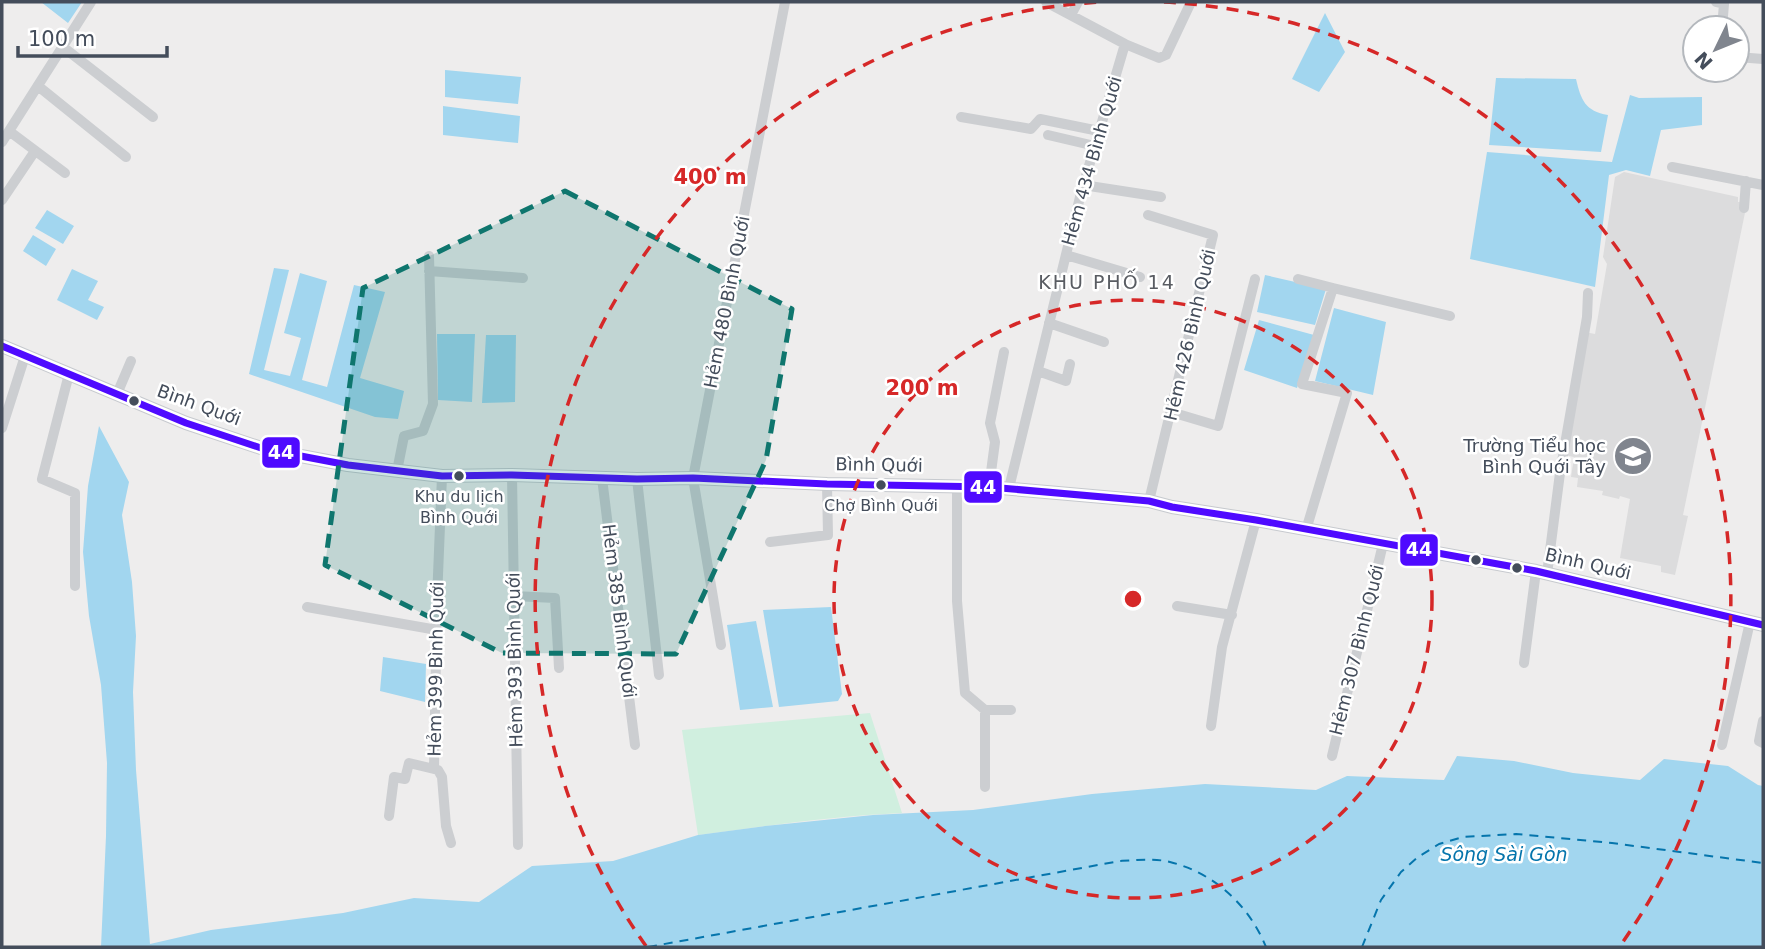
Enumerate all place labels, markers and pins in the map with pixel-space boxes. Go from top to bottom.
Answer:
unlabelled marker [127,394,141,408]
place label: Trường Tiểu học Bình Quới Tây [1462,435,1606,477]
school or university icon: Trường Tiểu học Bình Quới Tây [1612,435,1654,477]
marker: Khu du lịch Bình Quới [452,469,466,483]
marker: Chợ Bình Quới [874,478,888,492]
place label: Khu du lịch Bình Quới [414,487,504,527]
place label: Chợ Bình Quới [824,496,938,515]
unlabelled marker [1469,553,1483,567]
unlabelled marker [1510,561,1524,575]
centre of rings [1121,587,1145,611]

